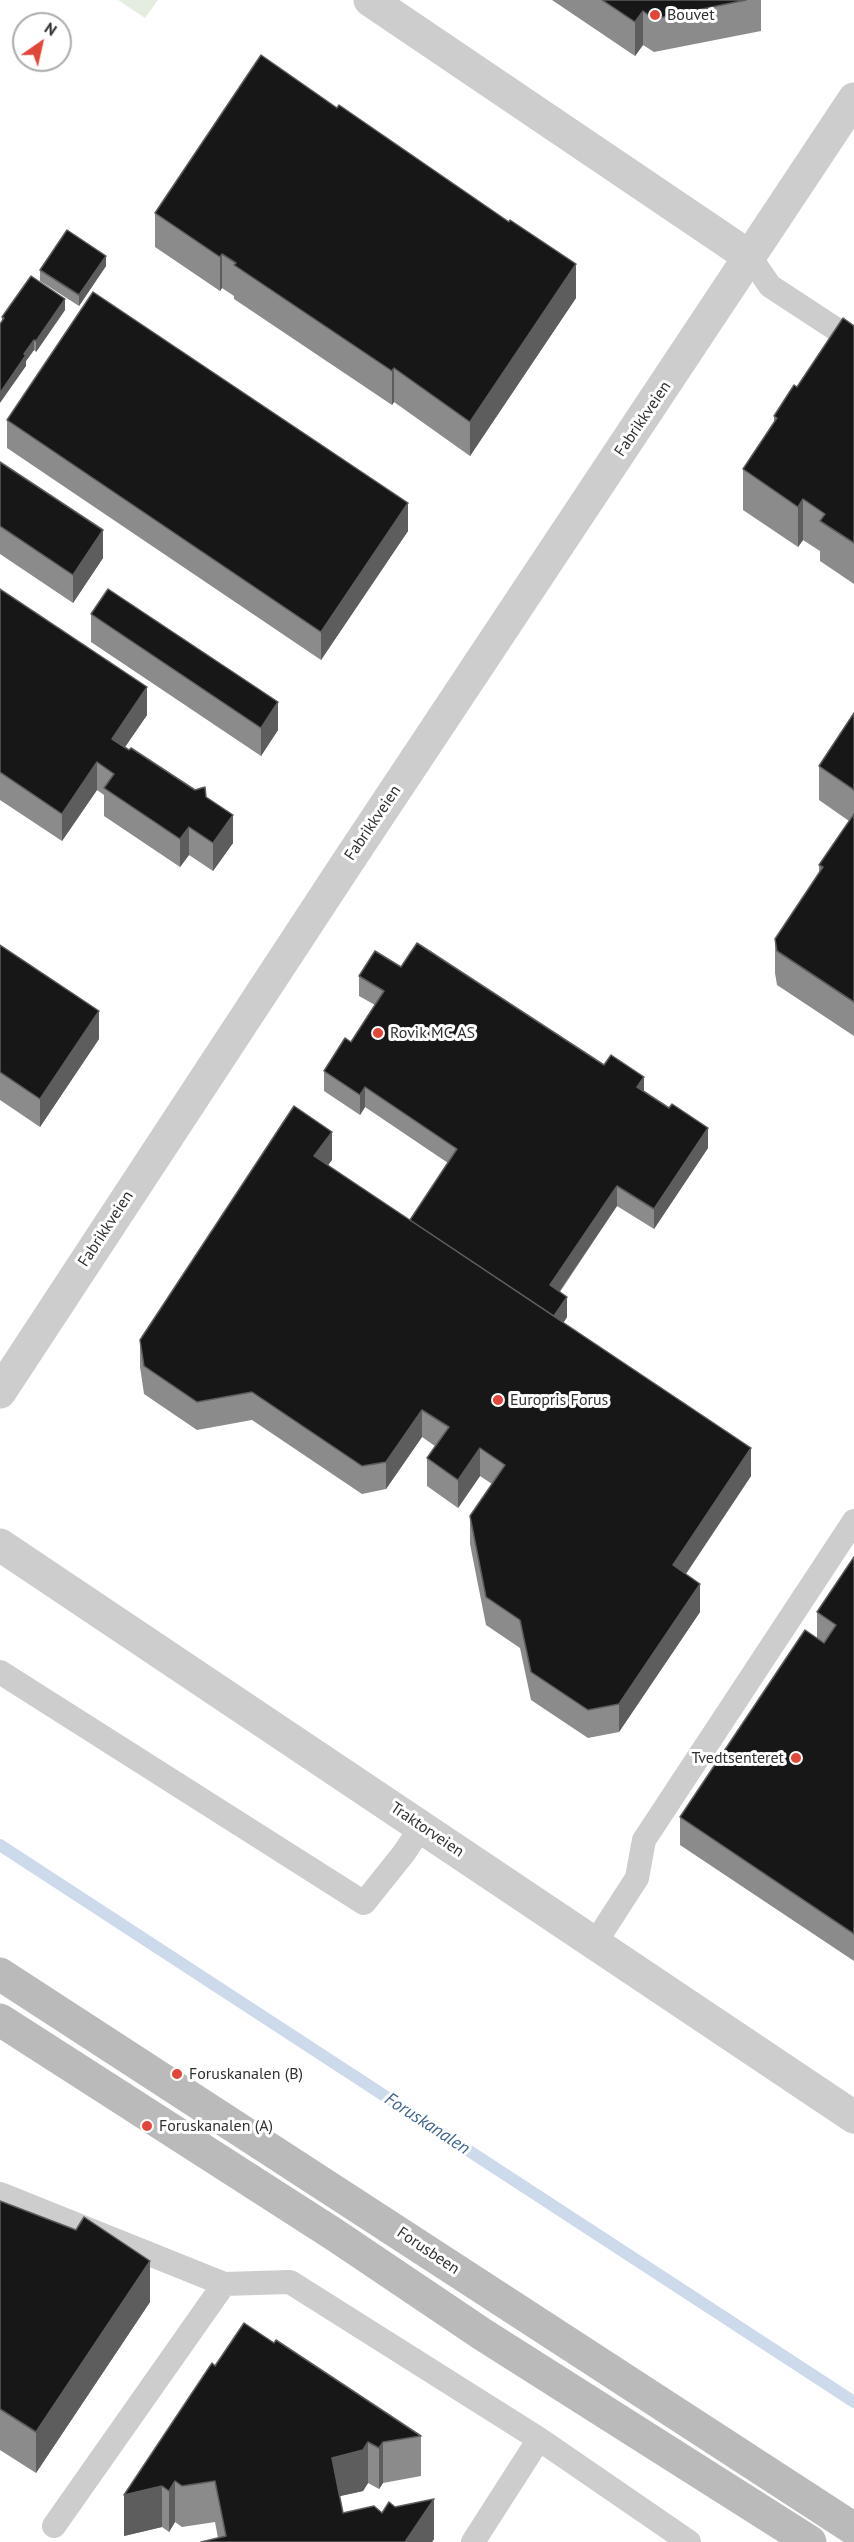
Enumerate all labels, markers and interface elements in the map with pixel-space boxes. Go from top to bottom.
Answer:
place label: Bouvet [667,5,715,25]
marker: Bouvet [648,8,662,22]
north arrow [12,12,72,72]
text: N [41,18,61,40]
street label: Fabrikkveien [611,378,675,460]
street label: Fabrikkveien [341,782,405,864]
place label: Rovik MC AS [390,1023,475,1043]
marker: Rovik MC AS [371,1026,385,1040]
street label: Fabrikkveien [74,1187,138,1271]
place label: Europris Forus [510,1390,608,1410]
marker: Europris Forus [491,1393,505,1407]
place label: Tvedtsenteret [691,1748,784,1768]
marker: Tvedtsenteret [789,1751,803,1765]
street label: Traktorveien [387,1798,467,1862]
place label: Foruskanalen (B) [189,2064,303,2084]
marker: Foruskanalen (B) [170,2067,184,2081]
water label: Foruskanalen [380,2088,474,2160]
place label: Foruskanalen (A) [159,2116,273,2136]
marker: Foruskanalen (A) [140,2119,154,2133]
street label: Forusbeen [393,2223,463,2279]

